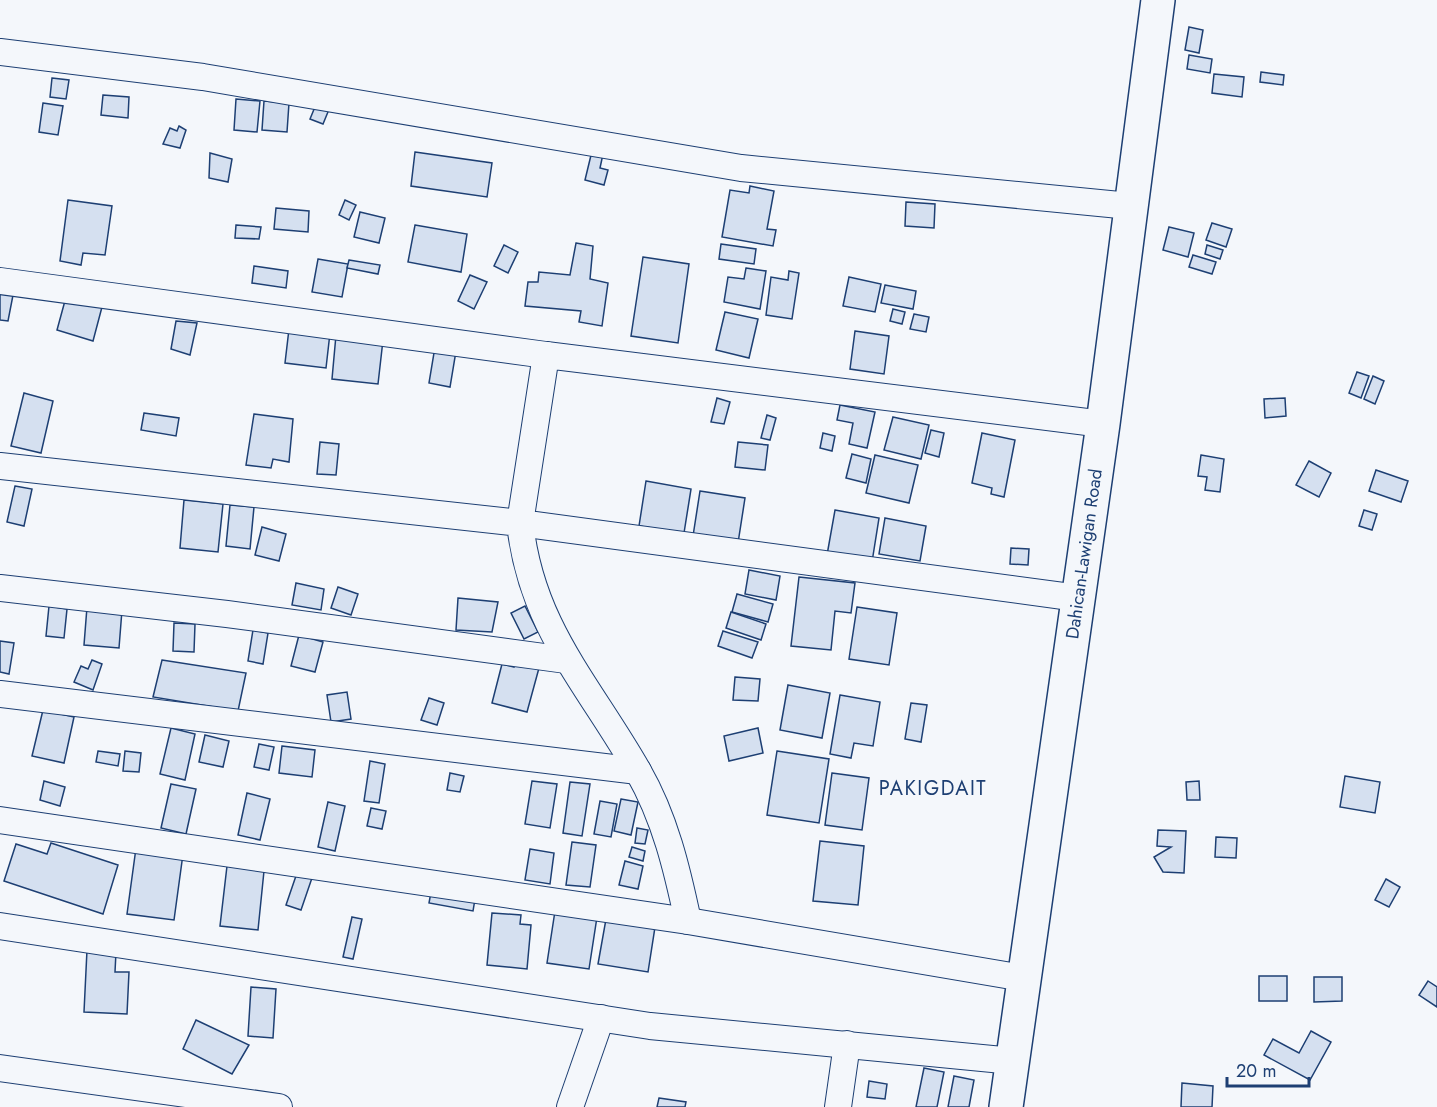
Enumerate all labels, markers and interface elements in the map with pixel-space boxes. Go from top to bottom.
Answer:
street label: Dahican-Lawigan Road [1059,467,1109,641]
district label: PAKIGDAIT [879,774,987,803]
scale bar [1227,1050,1310,1088]
text: 20 m [1236,1058,1276,1084]

